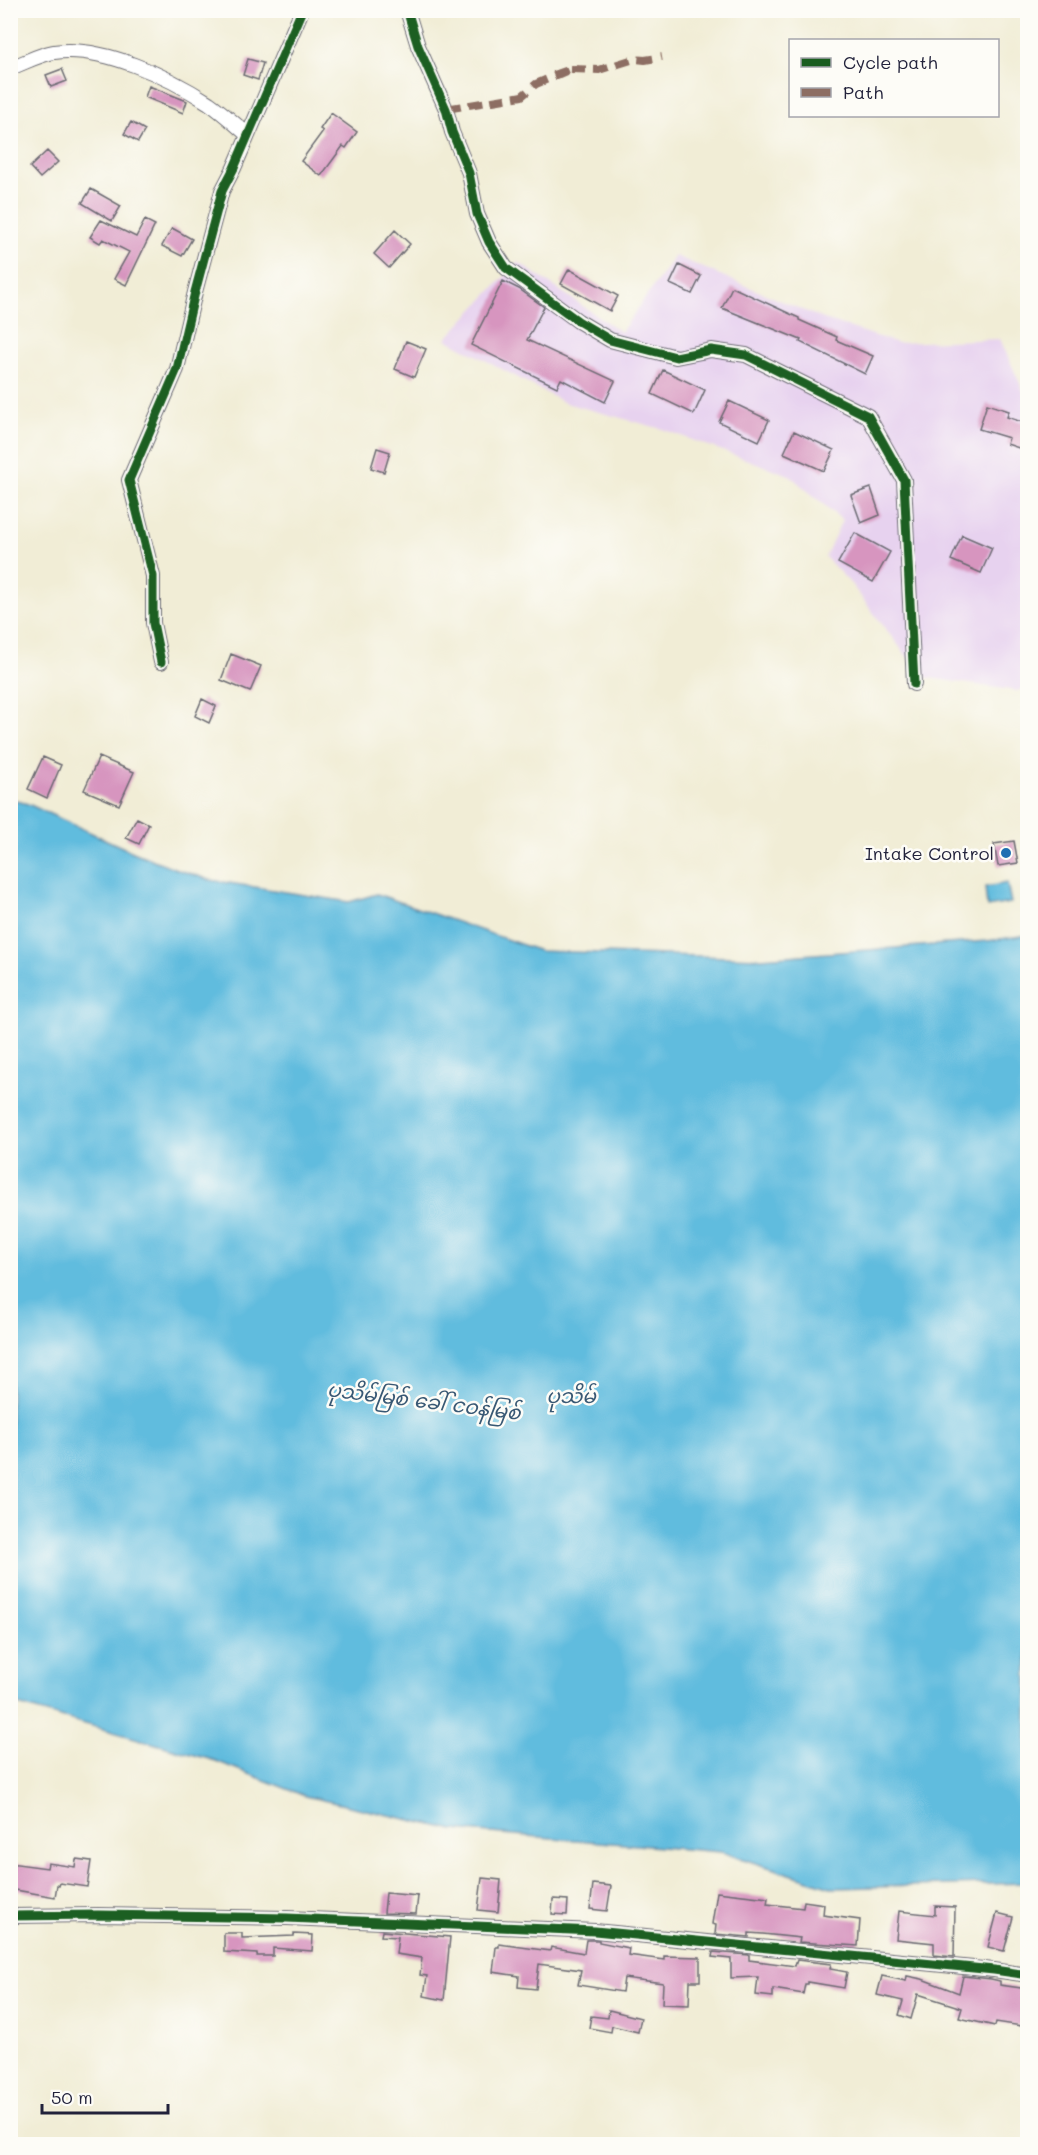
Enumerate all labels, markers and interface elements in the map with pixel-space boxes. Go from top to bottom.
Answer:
legend [789,39,999,117]
text: Cycle path [843,50,938,74]
text: Path [843,80,883,104]
place label: Intake Control [865,841,994,865]
marker: Intake Control [999,846,1013,860]
water label: ပုသိမ်မြစ် ခေါ် ငဝန်မြစ် [325,1375,524,1430]
water label: ပုသိမ် [546,1382,597,1413]
scale bar [42,2077,168,2115]
text: 50 m [51,2085,93,2109]

